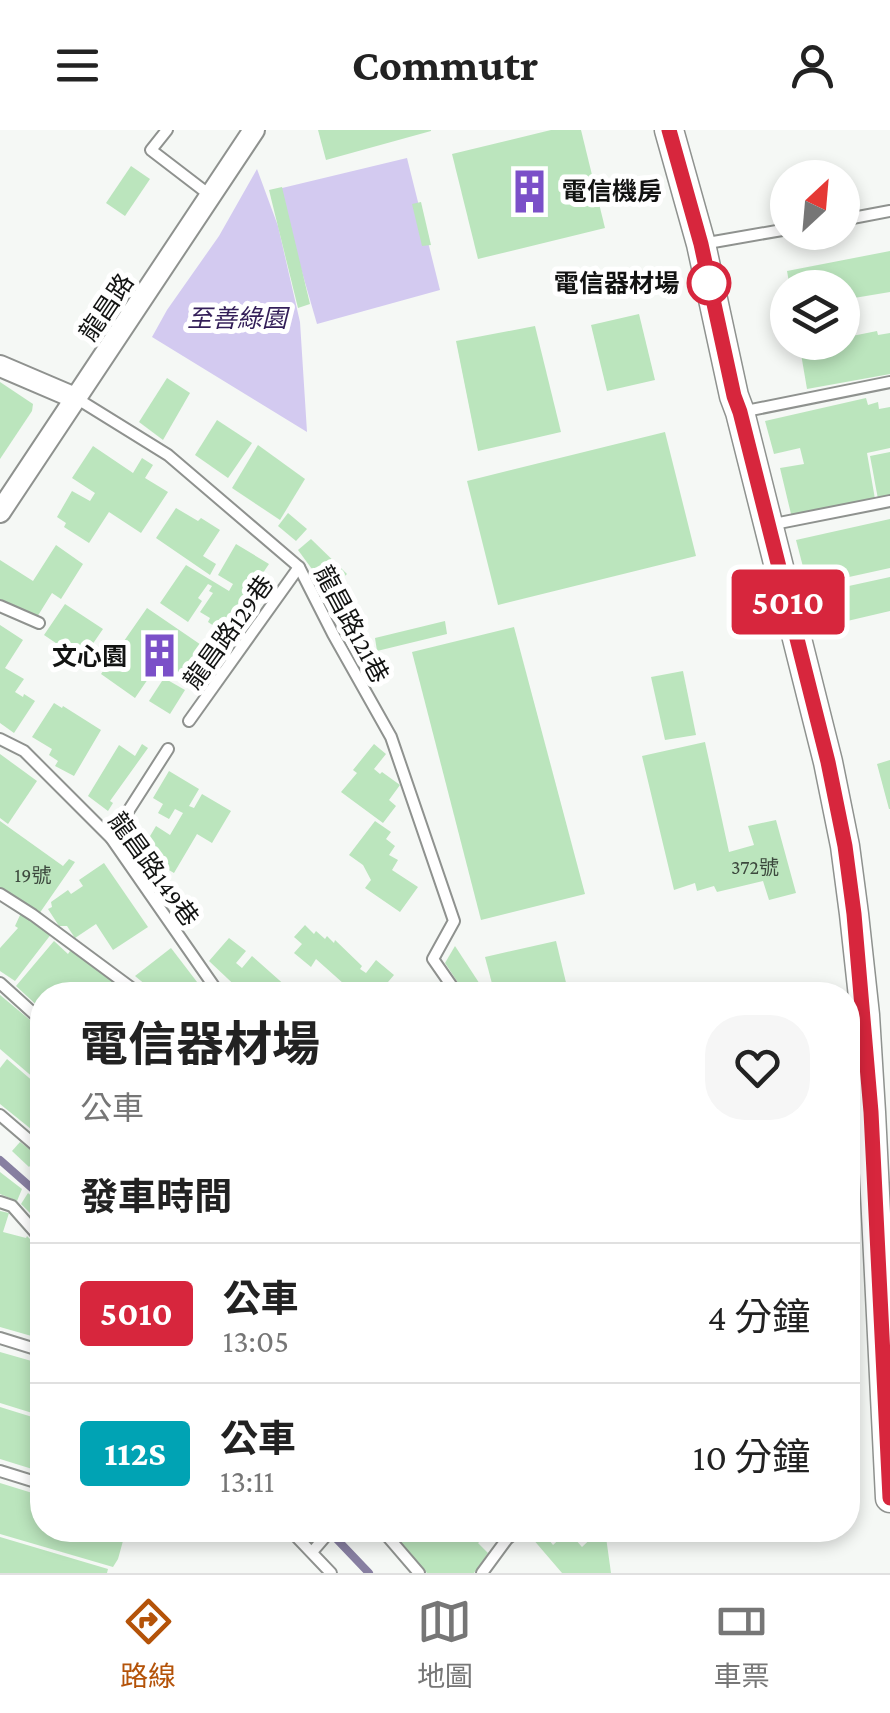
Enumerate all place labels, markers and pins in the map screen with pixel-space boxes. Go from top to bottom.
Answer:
building icon: 電信機房 [505,167,553,215]
place label: 電信機房 [562,178,662,205]
marker: 電信器材場 [688,262,730,304]
place label: 電信器材場 [554,270,679,297]
building icon: 文心園 [136,632,184,680]
place label: 文心園 [52,643,127,670]

